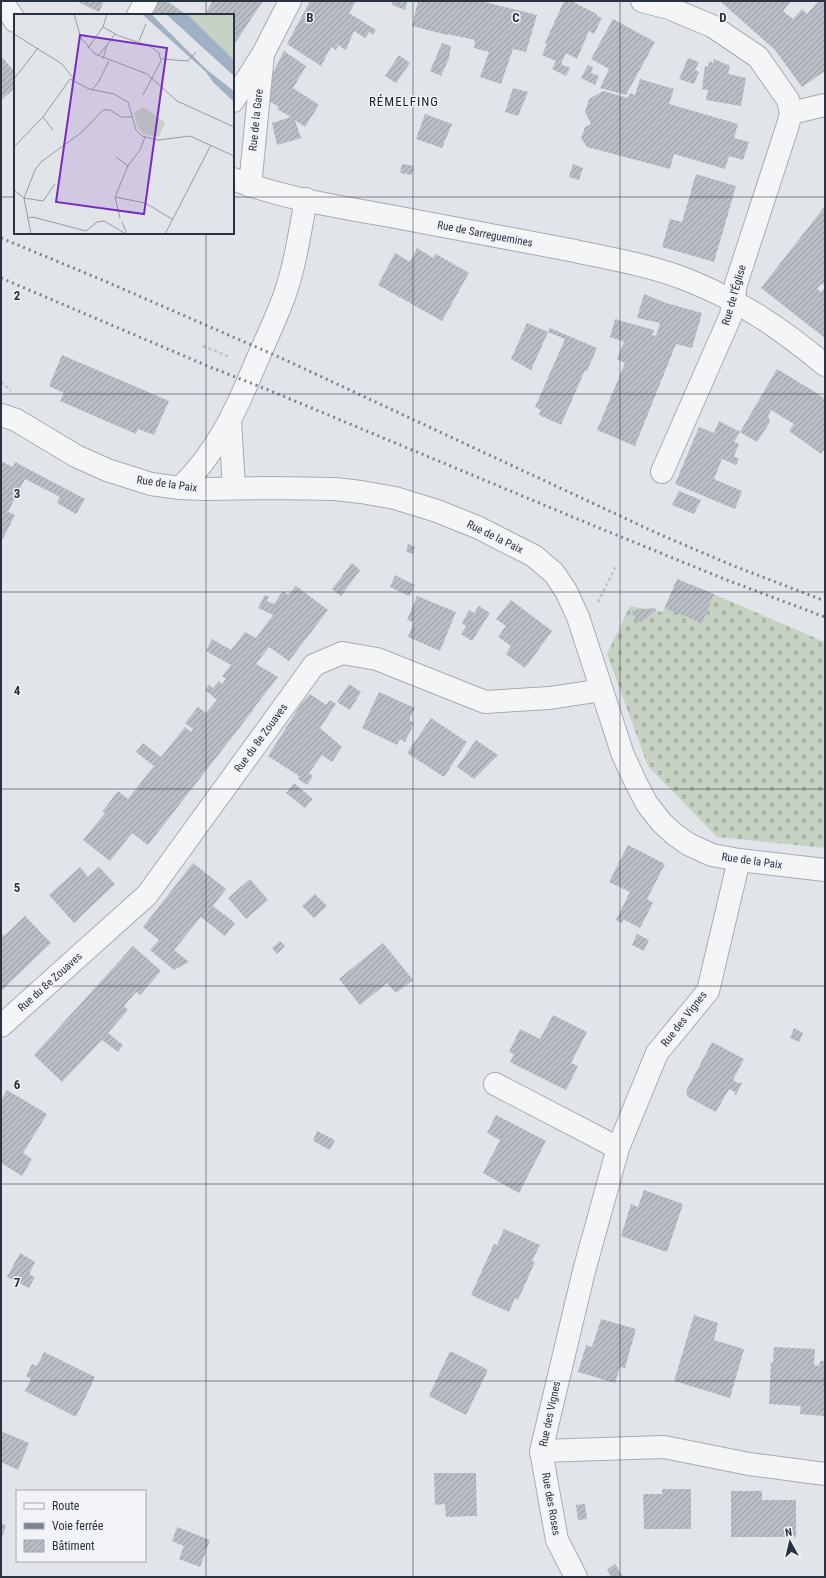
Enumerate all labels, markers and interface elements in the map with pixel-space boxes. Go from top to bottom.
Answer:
text: B [306,10,314,25]
text: C [512,10,520,25]
text: D [719,10,727,25]
inset map [14,14,234,234]
street label: Rue de la Gare [246,88,266,152]
district label: RÉMELFING [369,94,439,109]
street label: Rue de Sarreguemines [436,218,534,250]
street label: Rue de l'Église [719,263,749,327]
text: 2 [14,288,21,303]
street label: Rue de la Paix [136,473,198,495]
text: 3 [14,486,20,501]
street label: Rue de la Paix [465,518,525,556]
text: 4 [14,683,21,698]
street label: Rue du 8e Zouaves [232,701,290,775]
street label: Rue de la Paix [721,850,783,872]
text: 5 [14,880,21,895]
street label: Rue du 8e Zouaves [15,950,85,1014]
street label: Rue des Vignes [658,989,710,1049]
text: 6 [14,1077,21,1092]
text: 7 [14,1275,21,1290]
street label: Rue des Vignes [537,1380,563,1448]
street label: Rue des Roses [539,1472,563,1536]
legend [16,1490,146,1562]
text: Route [52,1499,80,1513]
text: Voie ferrée [52,1519,104,1533]
north arrow [770,1522,810,1562]
text: N [784,1526,793,1539]
text: Bâtiment [52,1539,95,1553]

